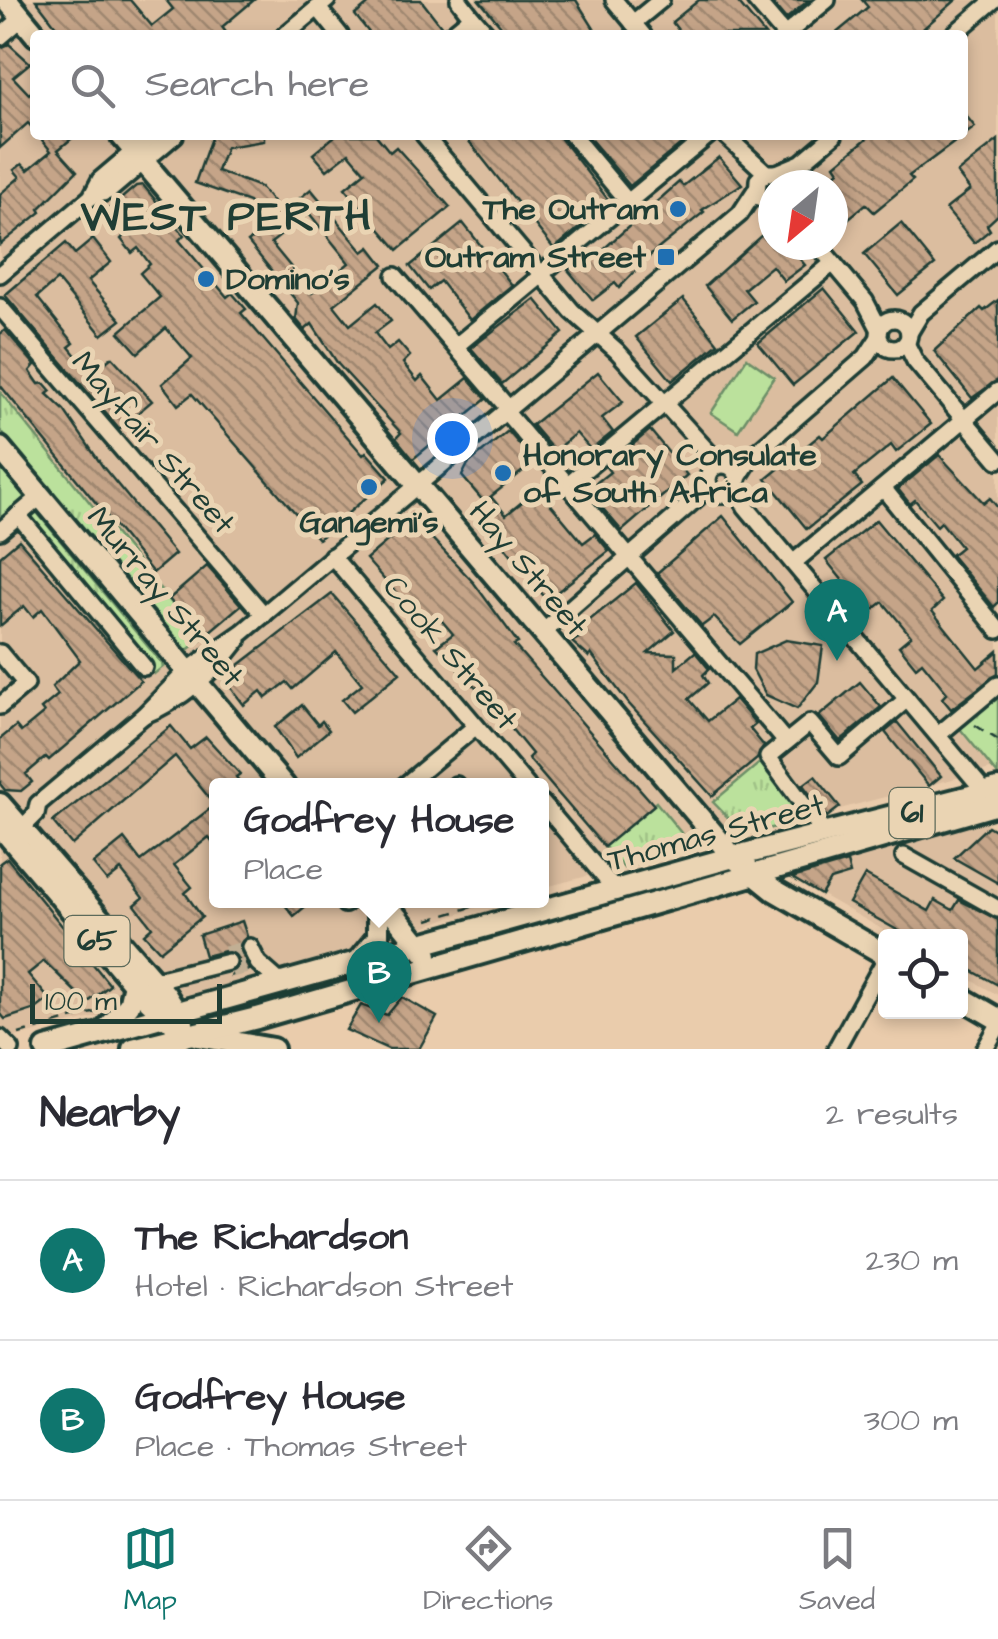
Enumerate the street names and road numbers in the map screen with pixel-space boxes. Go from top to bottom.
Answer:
street label: Mayfair Street [61,342,245,544]
street label: Hay Street [458,491,598,647]
street label: Murray Street [76,497,254,697]
street label: Cook Street [372,566,528,740]
street label: Thomas Street [603,782,829,884]
road number: 61 [890,788,934,838]
road number: 65 [64,916,130,966]

